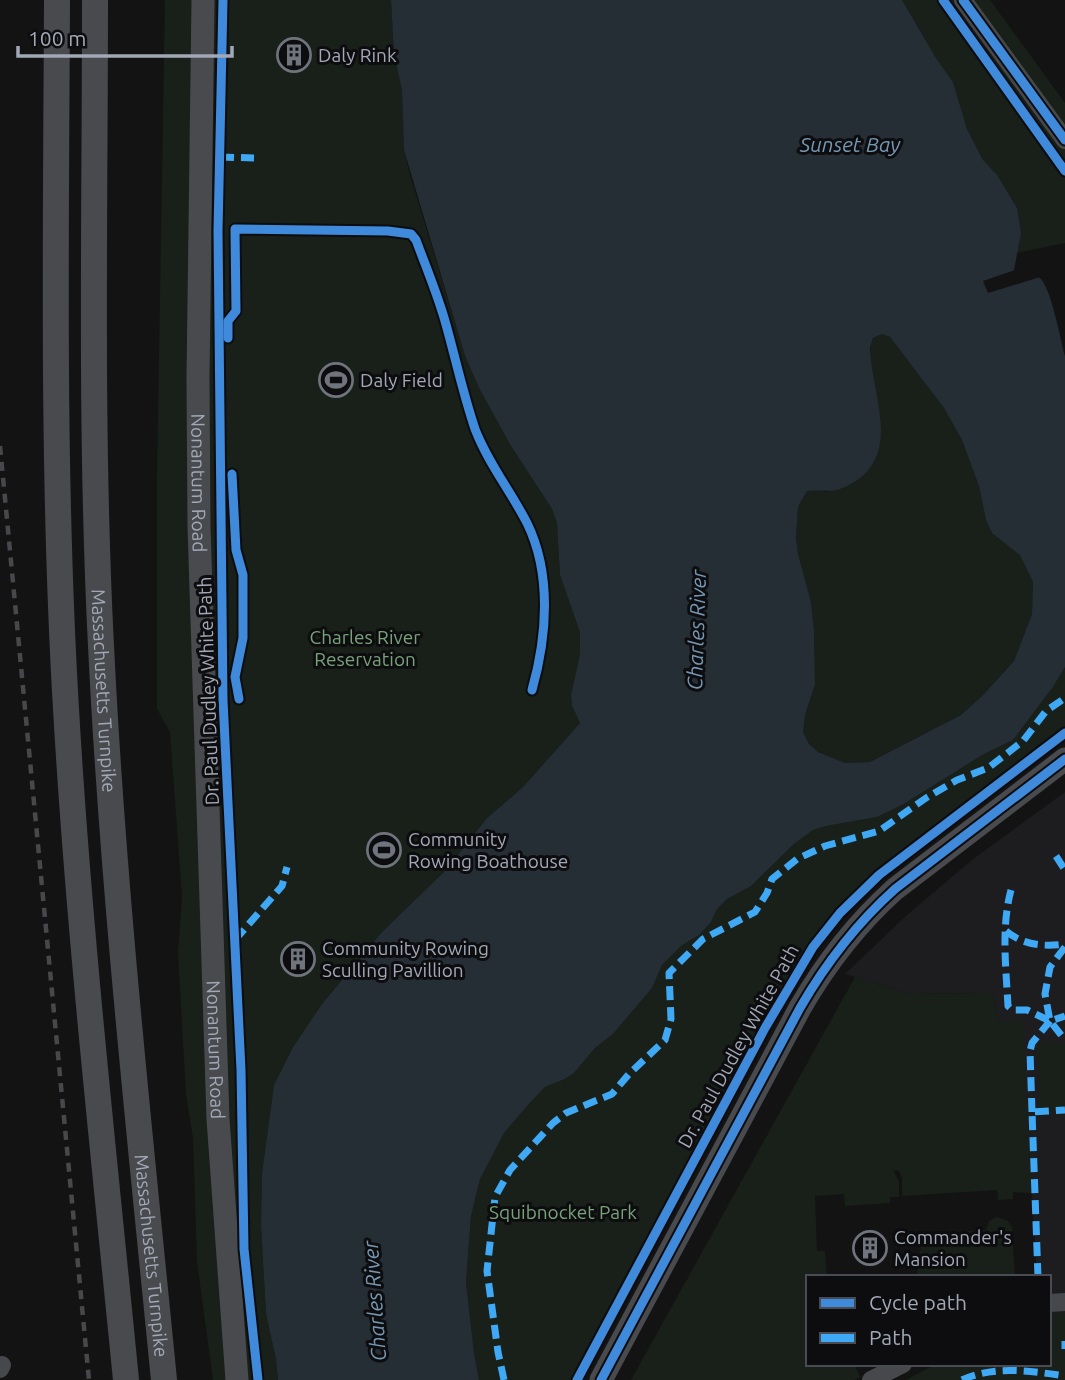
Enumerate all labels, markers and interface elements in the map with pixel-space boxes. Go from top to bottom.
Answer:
scale bar [18,14,231,58]
text: 100 m [28,26,86,50]
building icon: Daly Rink [275,36,313,74]
place label: Daly Rink [318,44,397,66]
water label: Sunset Bay [799,132,901,156]
sports icon: Daly Field [317,361,355,399]
place label: Daly Field [360,369,443,391]
street label: Nonantum Road [187,413,211,553]
water label: Charles River [682,568,710,691]
street label: Dr. Paul Dudley White Path [193,576,223,806]
street label: Massachusetts Turnpike [87,589,121,793]
park label: Charles River Reservation [310,626,420,670]
place label: Community Rowing Boathouse [408,828,568,872]
sports icon: Community Rowing Boathouse [365,831,403,869]
place label: Community Rowing Sculling Pavillion [322,937,489,981]
building icon: Community Rowing Sculling Pavillion [279,940,317,978]
street label: Dr. Paul Dudley White Path [673,941,803,1151]
street label: Nonantum Road [203,980,229,1120]
street label: Massachusetts Turnpike [131,1153,173,1358]
park label: Squibnocket Park [489,1201,637,1223]
place label: Commander's Mansion [894,1226,1012,1270]
building icon: Commander's Mansion [851,1229,889,1267]
water label: Charles River [358,1239,390,1362]
legend [806,1275,1051,1366]
text: Cycle path [869,1290,967,1314]
text: Path [869,1325,912,1349]

